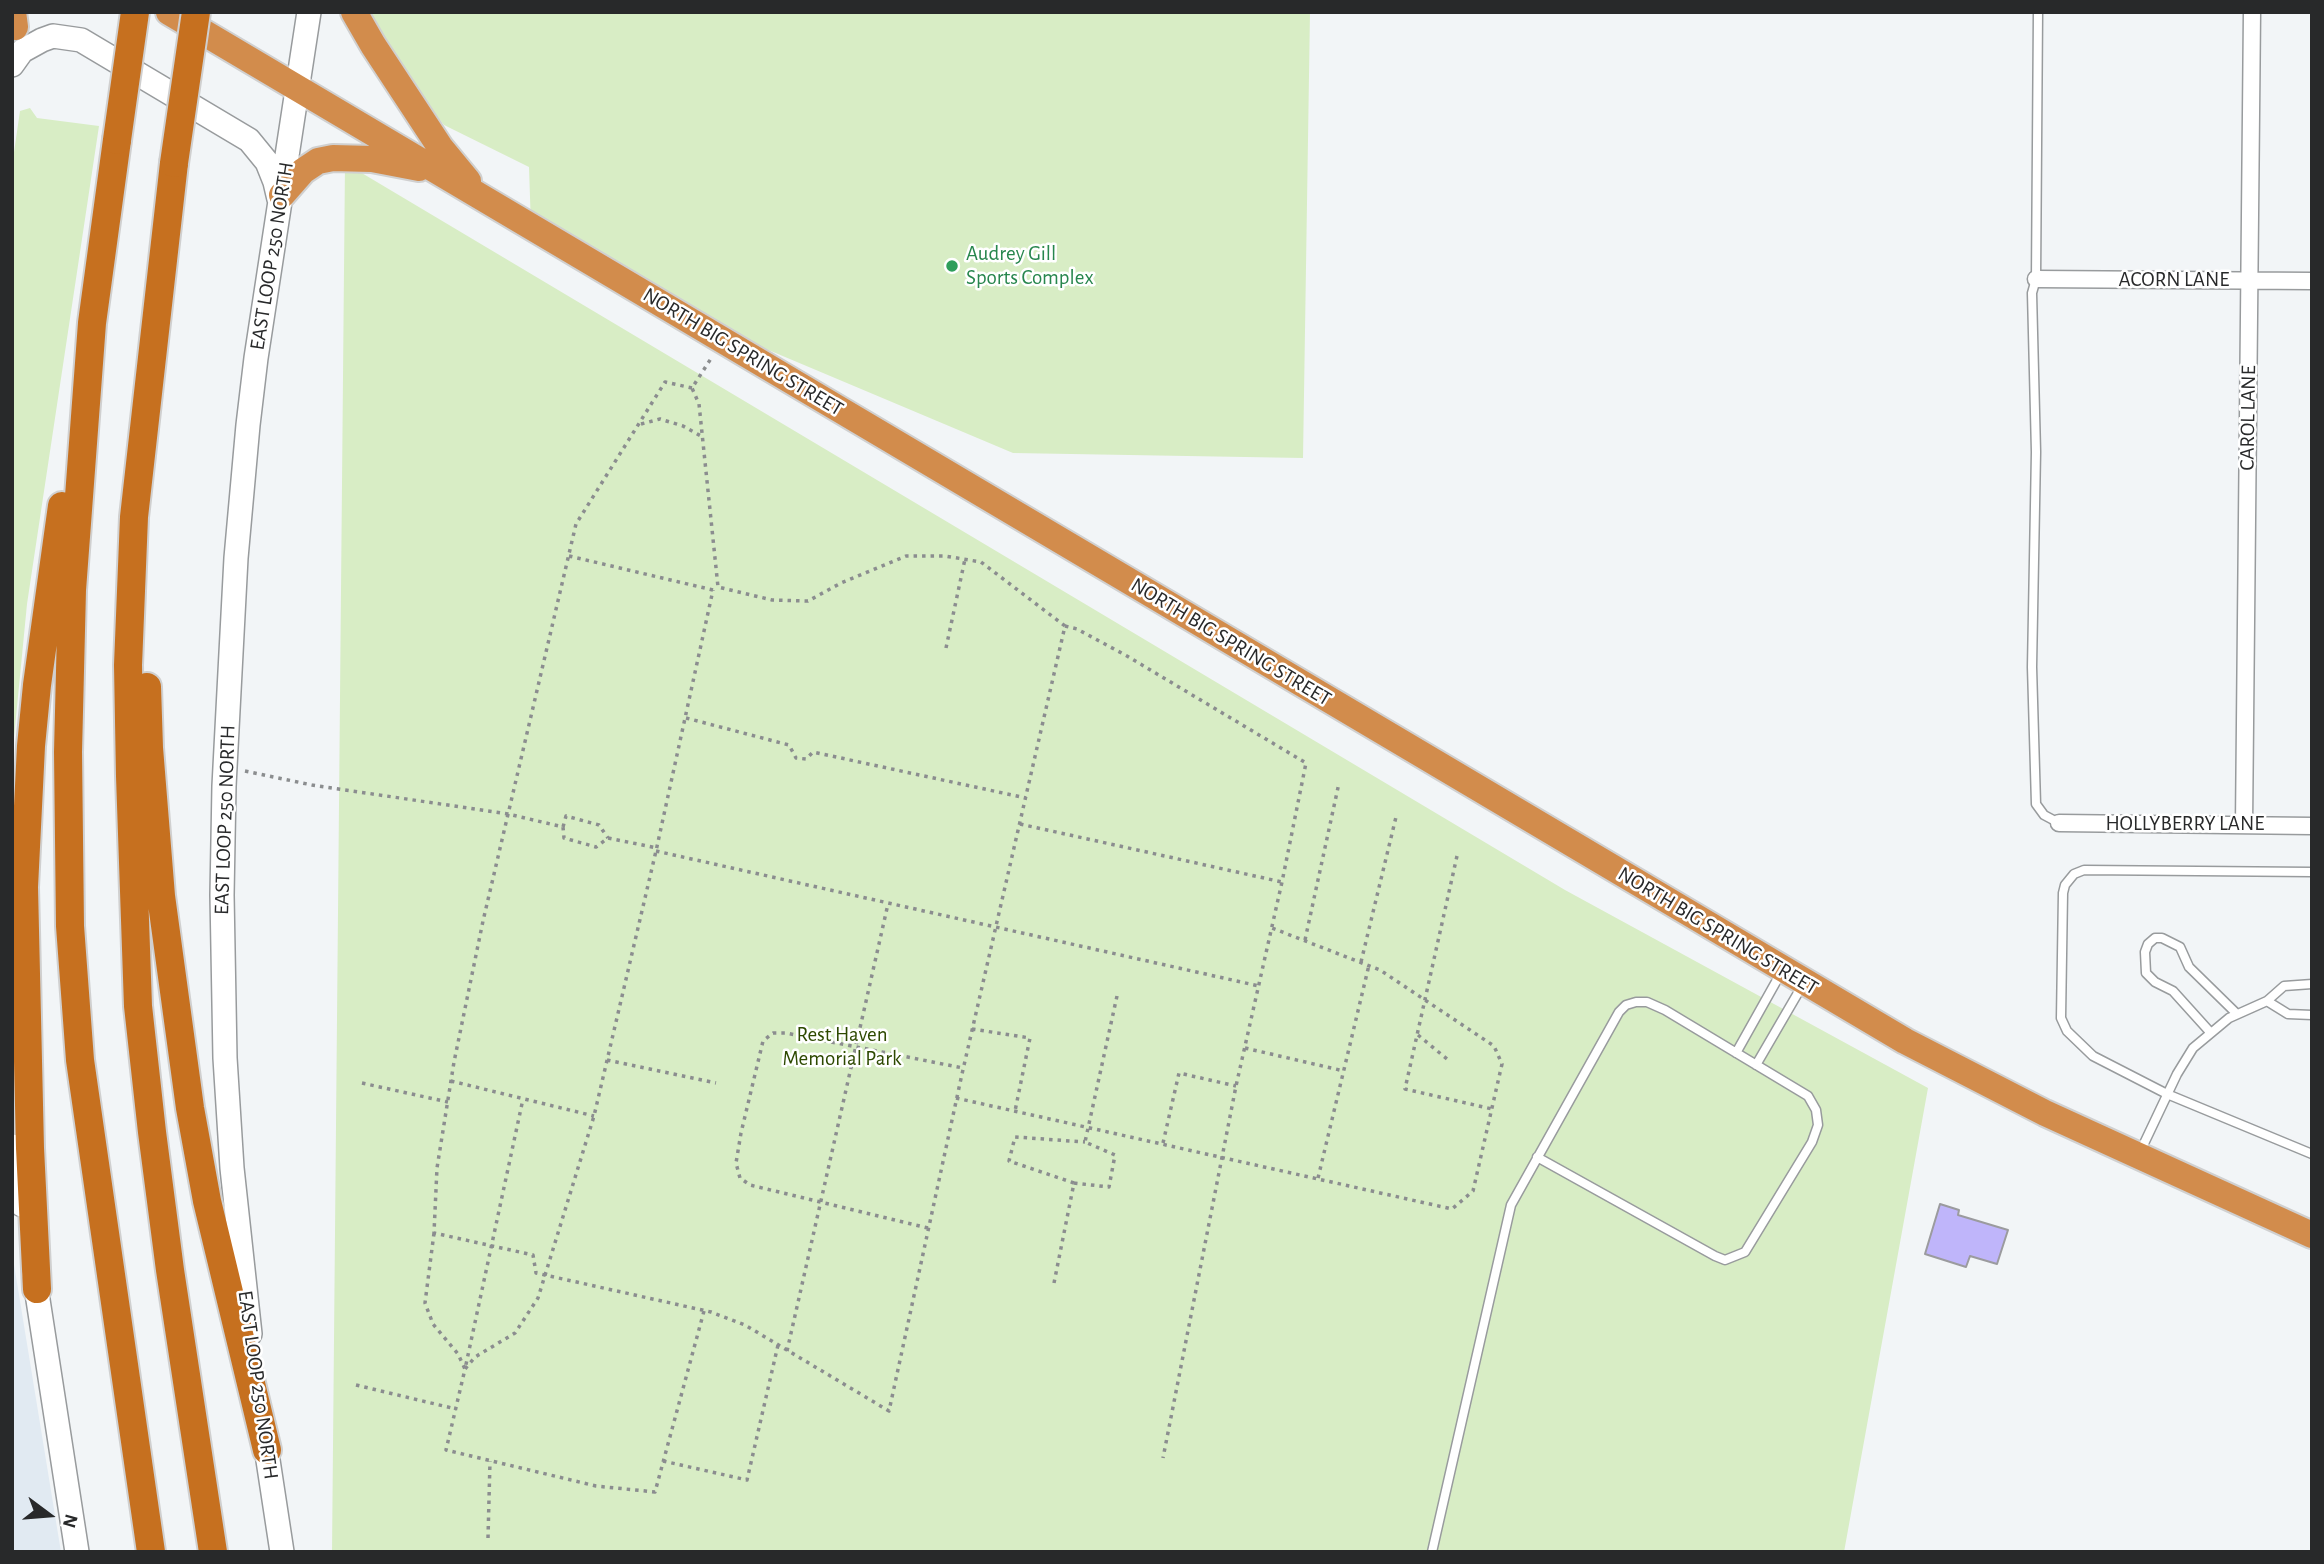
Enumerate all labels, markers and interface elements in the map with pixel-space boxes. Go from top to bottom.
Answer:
street label: EAST LOOP 250 NORTH [245,160,299,352]
place label: Audrey Gill Sports Complex [966,241,1094,291]
marker: Audrey Gill Sports Complex [944,258,960,274]
street label: ACORN LANE [2119,267,2229,293]
street label: NORTH BIG SPRING STREET [638,282,848,422]
street label: CAROL LANE [2234,365,2262,471]
street label: NORTH BIG SPRING STREET [1126,572,1336,712]
street label: EAST LOOP 250 NORTH [209,724,241,916]
street label: HOLLYBERRY LANE [2106,811,2264,837]
street label: NORTH BIG SPRING STREET [1613,861,1823,1001]
park label: Rest Haven Memorial Park [782,1022,902,1072]
street label: EAST LOOP 250 NORTH [232,1289,284,1481]
north arrow [14,1480,84,1550]
text: N [59,1512,81,1530]

